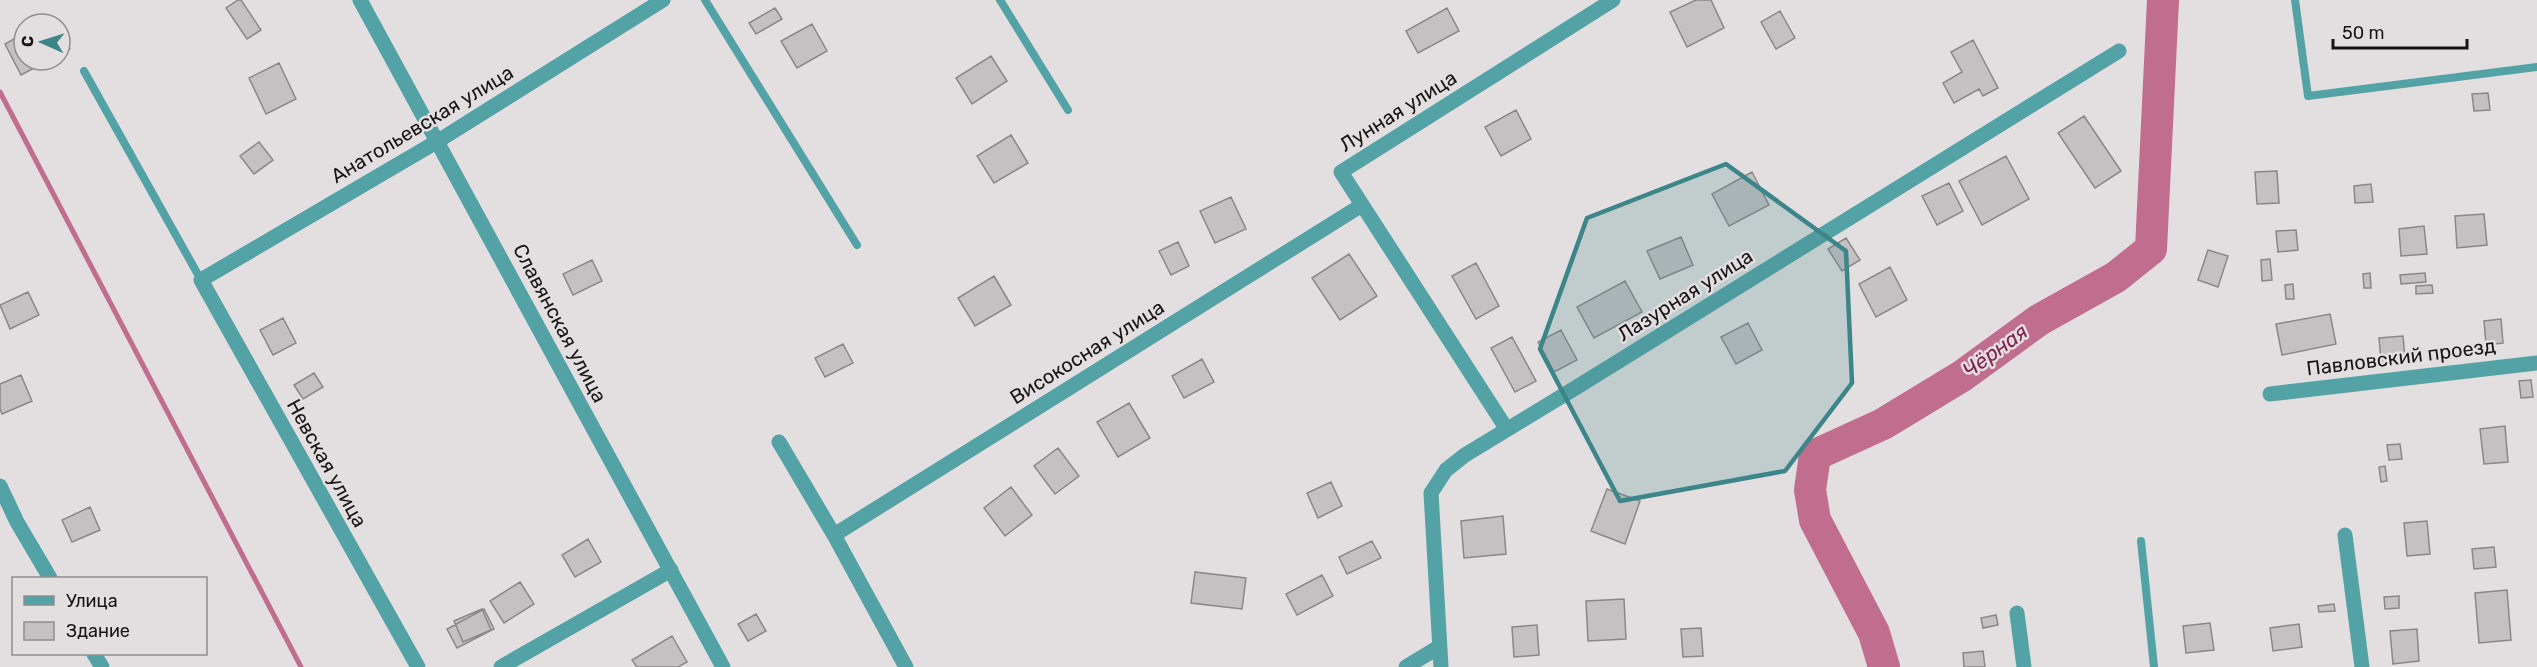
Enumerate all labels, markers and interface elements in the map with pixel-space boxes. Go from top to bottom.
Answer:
north arrow [12,12,72,72]
scale bar [2333,12,2466,50]
text: 50 m [2342,22,2385,44]
text: С [18,35,37,47]
street label: Анатольевская улица [327,60,517,188]
street label: Лунная улица [1335,65,1461,157]
street label: Славянская улица [508,239,612,407]
street label: Лазурная улица [1613,244,1757,346]
street label: Високосная улица [1005,295,1169,409]
water label: Чёрная [1957,319,2032,383]
street label: Павловский проезд [2305,333,2497,381]
street label: Невская улица [282,395,372,531]
legend [12,577,207,655]
text: Улица [66,590,118,612]
text: Здание [66,620,130,642]

